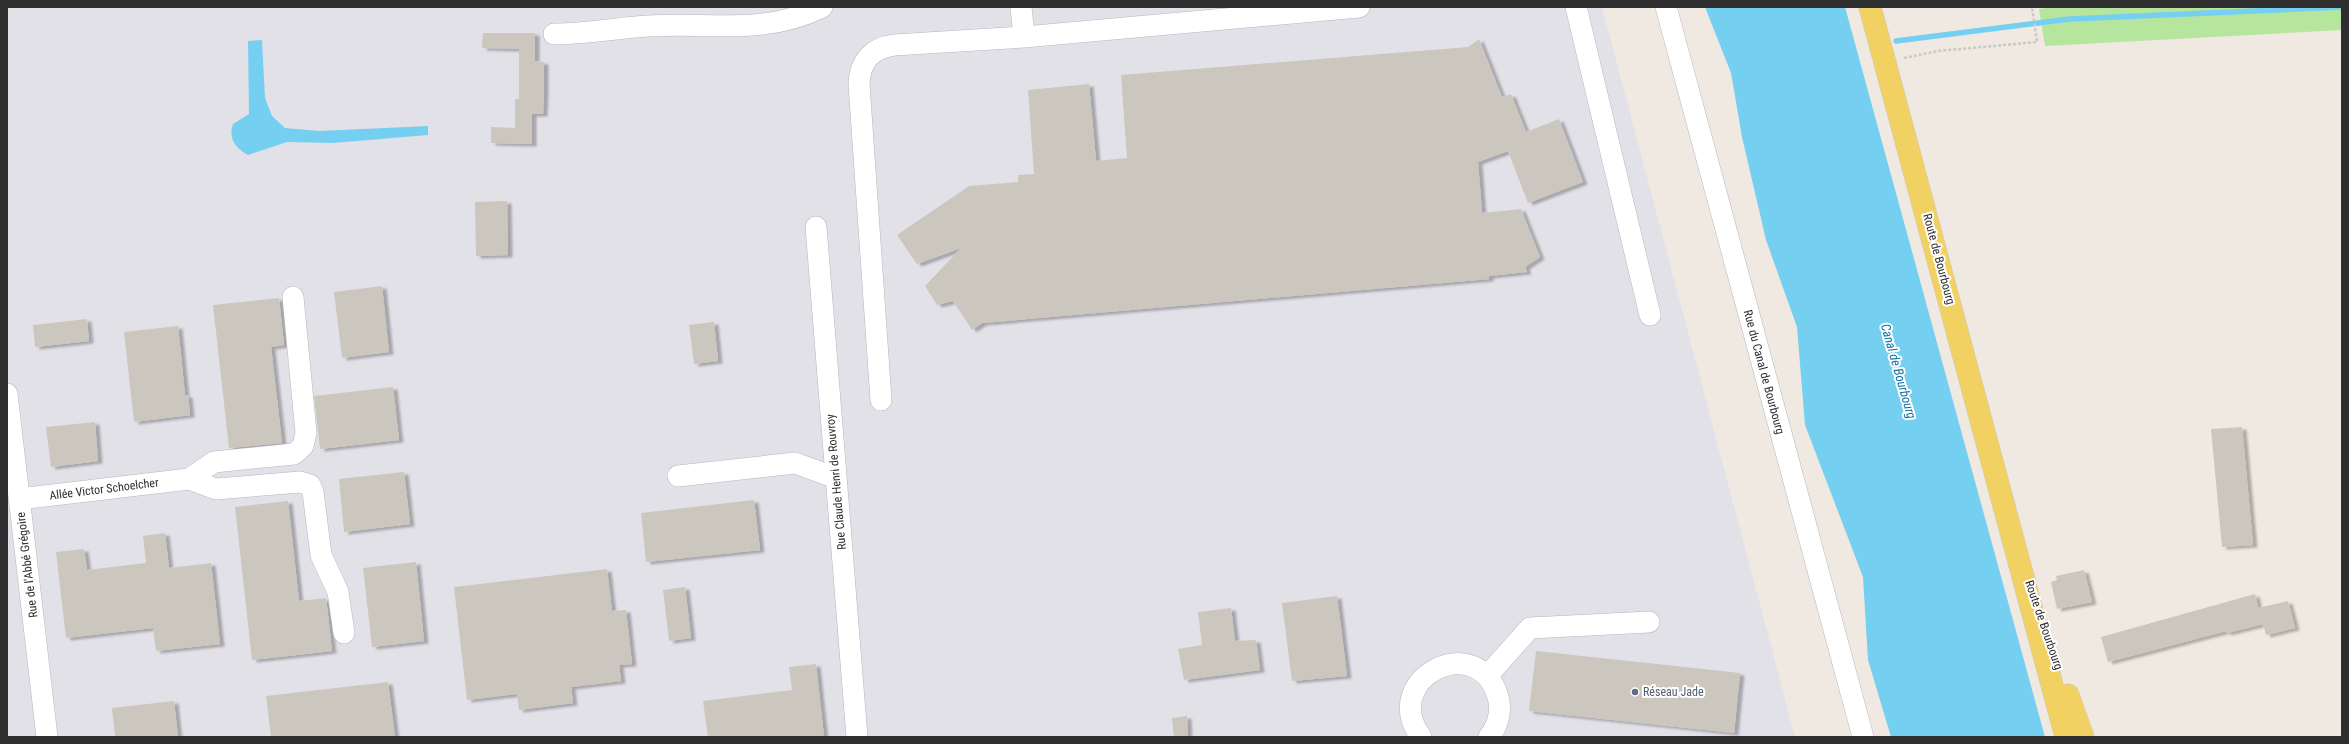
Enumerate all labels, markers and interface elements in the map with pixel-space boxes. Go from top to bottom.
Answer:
street label: Route de Bourbourg [1920,212,1958,306]
street label: Rue du Canal de Bourbourg [1741,308,1787,436]
water label: Canal de Bourbourg [1878,322,1919,420]
street label: Rue Claude Henri de Rouvroy [823,414,849,550]
street label: Allée Victor Schoelcher [49,475,160,503]
street label: Rue de l'Abbé Grégoire [14,511,40,619]
street label: Route de Bourbourg [2022,578,2066,672]
place label: Réseau Jade [1643,685,1704,699]
marker: Réseau Jade [1630,687,1640,697]

